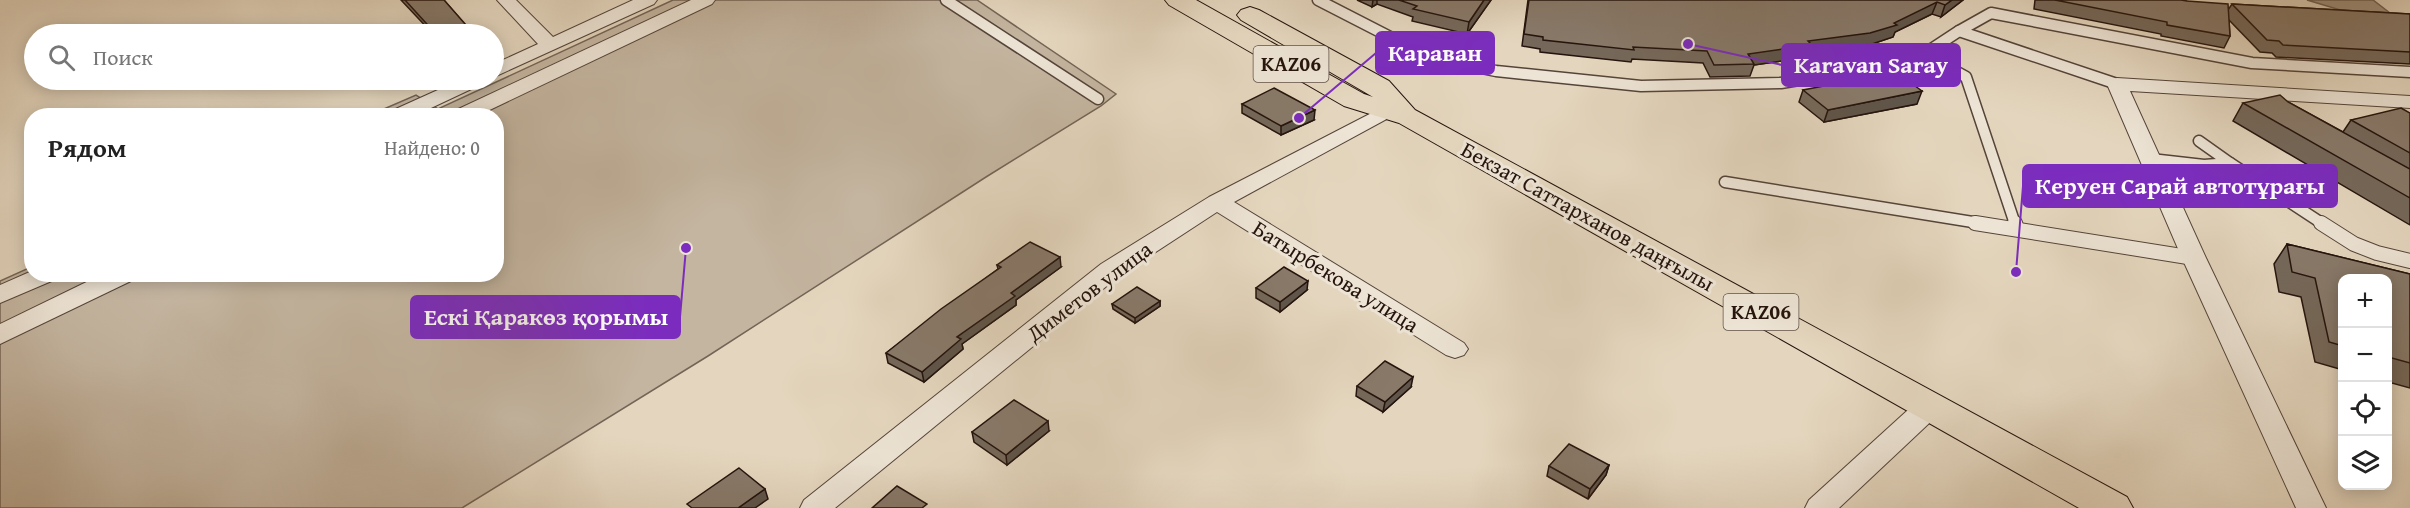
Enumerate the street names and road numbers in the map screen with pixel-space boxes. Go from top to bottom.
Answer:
road number: KАZ06 [1254,46,1328,82]
street label: Бекзат Саттарханов даңғылы [1456,133,1720,299]
street label: Батырбекова улица [1247,212,1426,340]
street label: Диметов улица [1019,233,1159,350]
road number: KАZ06 [1724,294,1798,330]

